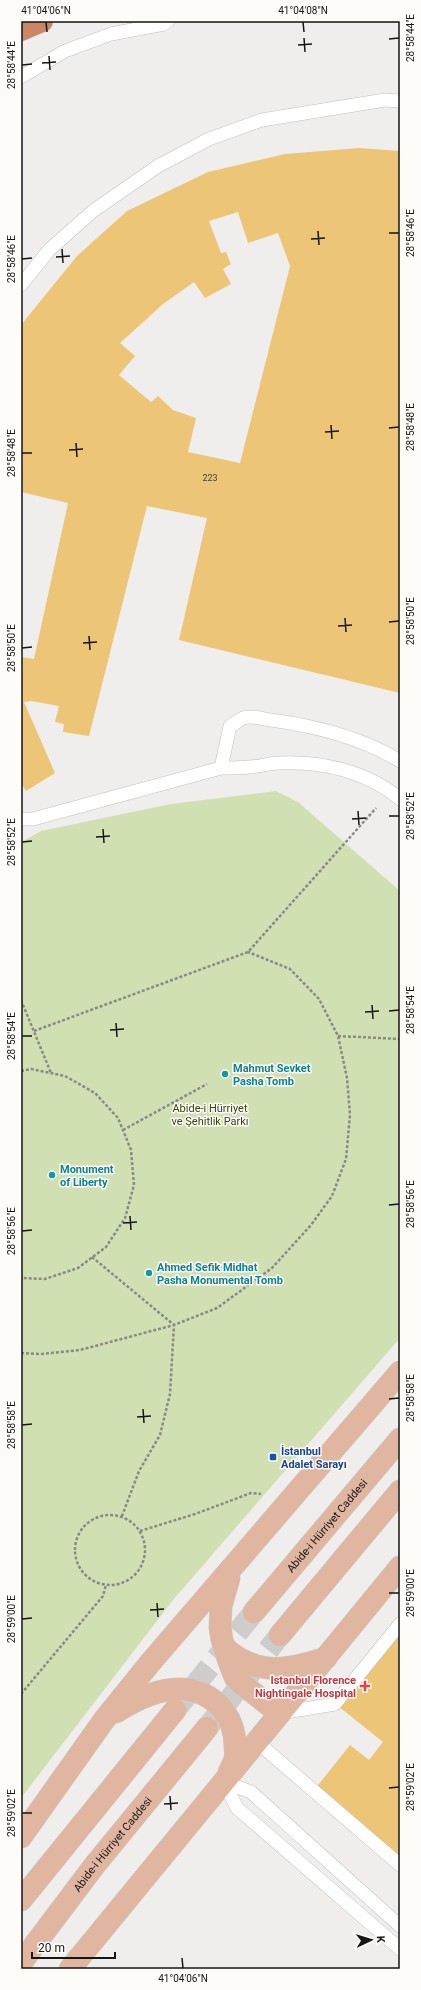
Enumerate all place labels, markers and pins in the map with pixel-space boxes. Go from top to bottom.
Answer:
place label: Mahmut Sevket Pasha Tomb [233,1062,311,1088]
marker: Mahmut Sevket Pasha Tomb [220,1069,230,1079]
place label: Monument of Liberty [60,1163,114,1189]
marker: Monument of Liberty [47,1170,57,1180]
place label: Ahmed Sefik Midhat Pasha Monumental Tomb [157,1261,283,1287]
marker: Ahmed Sefik Midhat Pasha Monumental Tomb [144,1268,154,1278]
place label: İstanbul Adalet Sarayı [281,1444,347,1471]
marker: İstanbul Adalet Sarayı [268,1452,278,1462]
place label: Istanbul Florence Nightingale Hospital [255,1674,356,1700]
marker: Istanbul Florence Nightingale Hospital [359,1680,371,1692]

